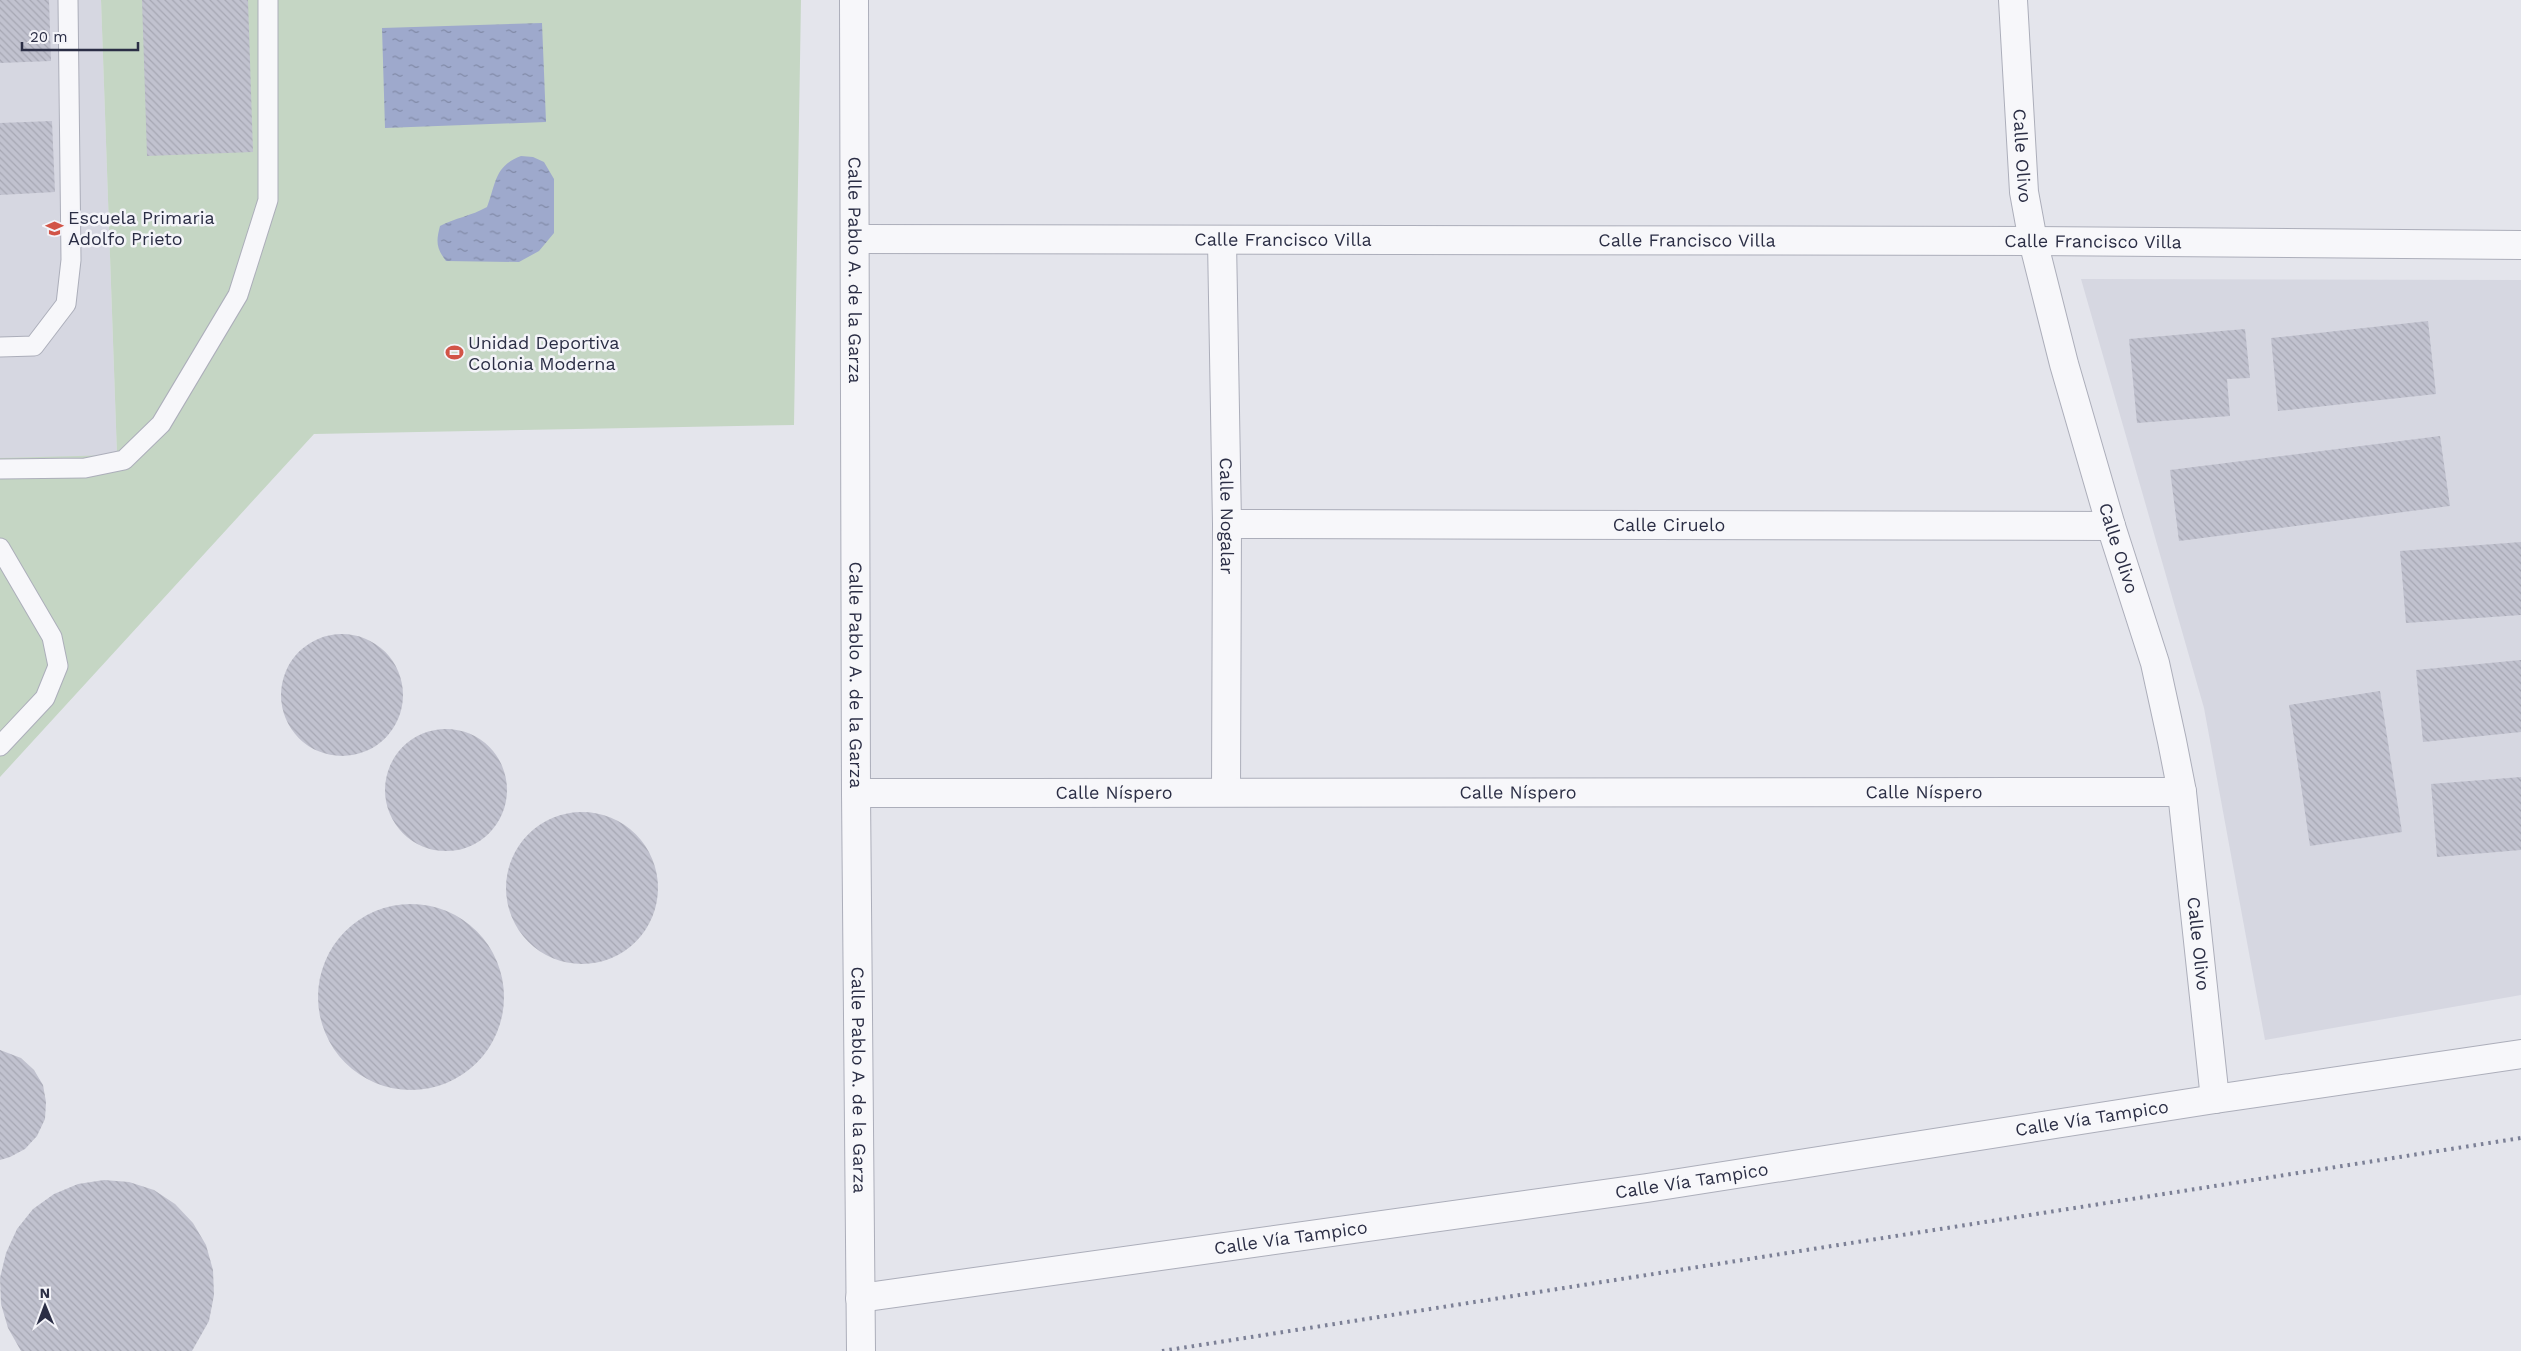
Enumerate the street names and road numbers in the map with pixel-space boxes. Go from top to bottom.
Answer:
street label: Calle Olivo [2009,108,2037,204]
street label: Calle Pablo A. de la Garza [844,156,866,384]
street label: Calle Francisco Villa [1194,229,1372,250]
street label: Calle Francisco Villa [1598,229,1776,251]
street label: Calle Francisco Villa [2004,230,2182,252]
street label: Calle Nogalar [1216,457,1238,574]
street label: Calle Olivo [2095,500,2143,596]
street label: Calle Ciruelo [1613,514,1725,535]
street label: Calle Pablo A. de la Garza [845,561,867,789]
street label: Calle Níspero [1459,781,1577,803]
street label: Calle Níspero [1865,781,1983,802]
street label: Calle Níspero [1055,782,1173,803]
street label: Calle Olivo [2183,896,2214,992]
street label: Calle Pablo A. de la Garza [848,966,871,1194]
street label: Calle Vía Tampico [2014,1095,2170,1140]
street label: Calle Vía Tampico [1614,1158,1770,1202]
street label: Calle Vía Tampico [1213,1216,1369,1258]

